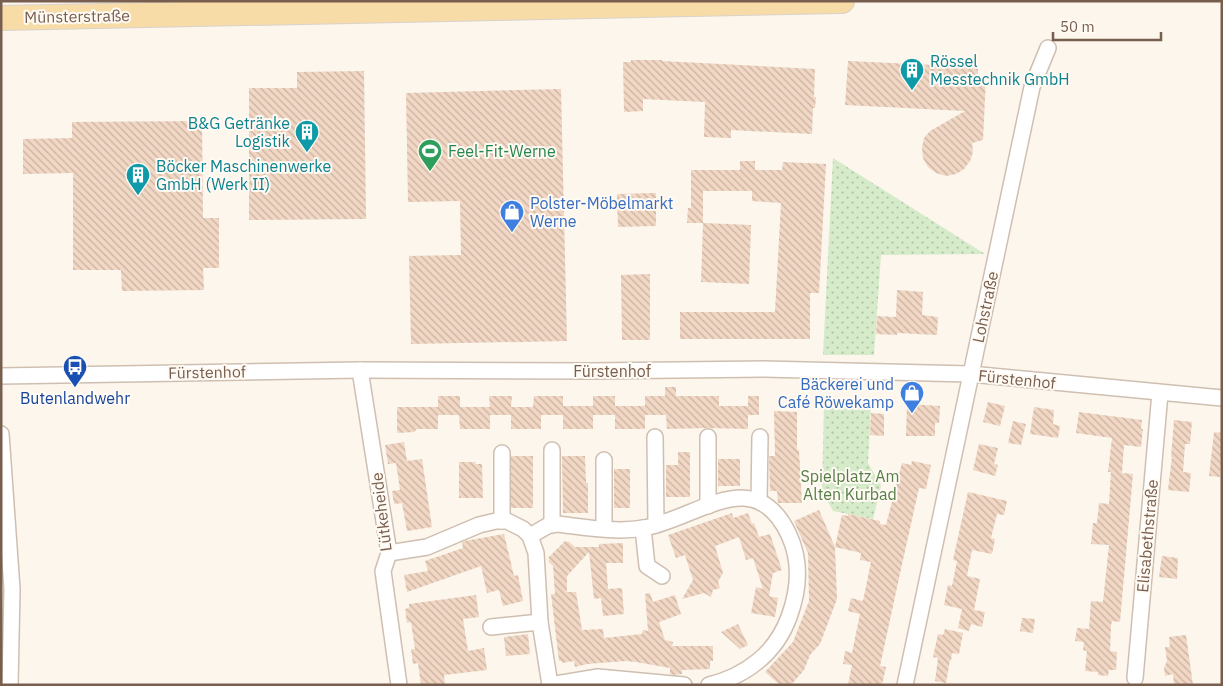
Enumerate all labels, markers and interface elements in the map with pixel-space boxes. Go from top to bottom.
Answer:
street label: Münsterstraße [24,5,130,27]
scale bar [1053,10,1160,42]
text: 50 m [1060,17,1095,36]
place label: Rössel Messtechnik GmbH [930,51,1070,89]
building icon: Rössel Messtechnik GmbH [899,57,925,91]
place label: B&G Getränke Logistik [188,113,291,151]
building icon: B&G Getränke Logistik [294,119,320,153]
sports icon: Feel-Fit-Werne [417,138,443,172]
place label: Feel-Fit-Werne [448,141,556,161]
place label: Böcker Maschinenwerke GmbH (Werk II) [156,156,331,194]
building icon: Böcker Maschinenwerke GmbH (Werk II) [125,162,151,196]
place label: Polster-Möbelmarkt Werne [530,193,673,231]
shop icon: Polster-Möbelmarkt Werne [499,199,525,233]
street label: Lohstraße [968,269,1002,345]
bus stop icon: Butenlandwehr [62,354,88,388]
street label: Fürstenhof [168,361,246,383]
street label: Fürstenhof [573,361,651,381]
street label: Fürstenhof [977,365,1057,393]
place label: Bäckerei und Café Röwekamp [778,374,894,412]
shop icon: Bäckerei und Café Röwekamp [899,380,925,414]
place label: Butenlandwehr [20,388,130,408]
park label: Spielplatz Am Alten Kurbad [801,466,899,504]
street label: Lütkeheide [366,471,396,553]
street label: Elisabethstraße [1132,478,1162,593]

